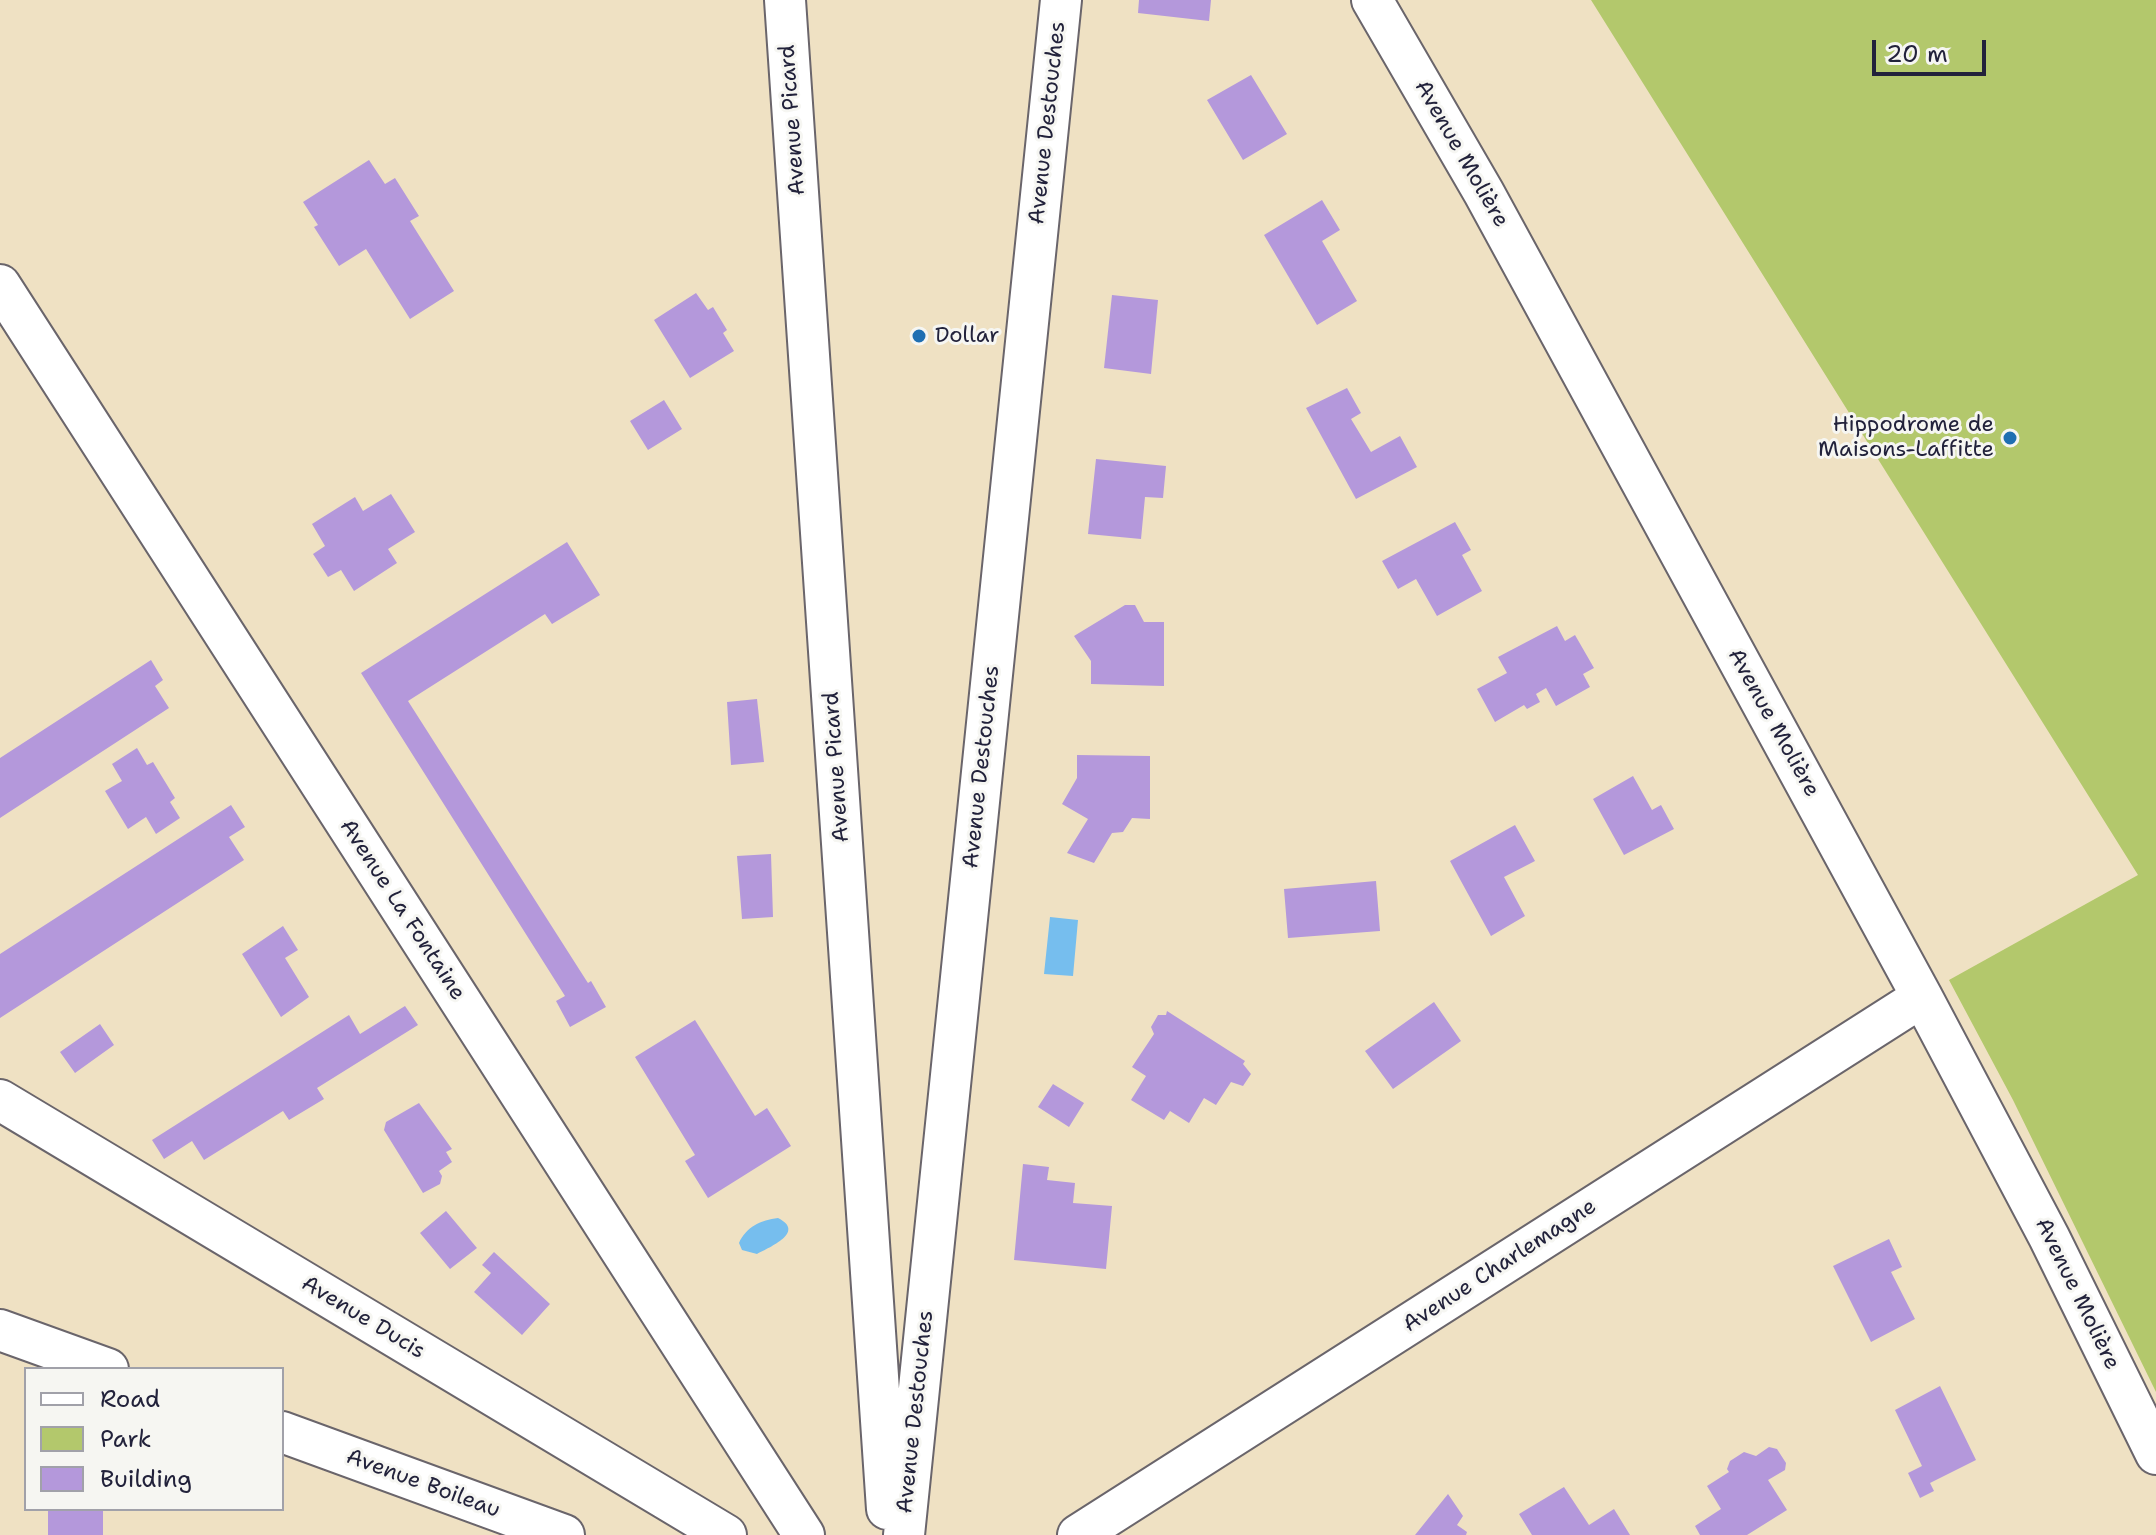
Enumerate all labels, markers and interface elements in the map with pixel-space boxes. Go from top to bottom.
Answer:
street label: Avenue Destouches [1024,20,1072,226]
scale bar [1876,24,1990,74]
text: 20 m [1886,38,1948,70]
street label: Avenue Picard [775,44,811,196]
street label: Avenue Molière [1408,76,1514,232]
place label: Dollar [935,323,999,349]
marker: Dollar [910,327,928,345]
place label: Hippodrome de Maisons-Laffitte [1818,412,1994,464]
marker: Hippodrome de Maisons-Laffitte [2001,429,2019,447]
street label: Avenue Molière [1721,644,1825,802]
street label: Avenue Destouches [958,664,1006,870]
street label: Avenue Picard [819,691,855,843]
street label: Avenue La Fontaine [334,815,470,1005]
street label: Avenue Charlemagne [1398,1194,1602,1338]
street label: Avenue Molière [2029,1214,2125,1374]
street label: Avenue Ducis [296,1271,430,1365]
street label: Avenue Destouches [892,1309,940,1515]
legend [24,1367,284,1511]
text: Road [100,1383,160,1415]
text: Park [100,1423,152,1455]
street label: Avenue Boileau [342,1444,504,1524]
text: Building [100,1463,192,1495]

